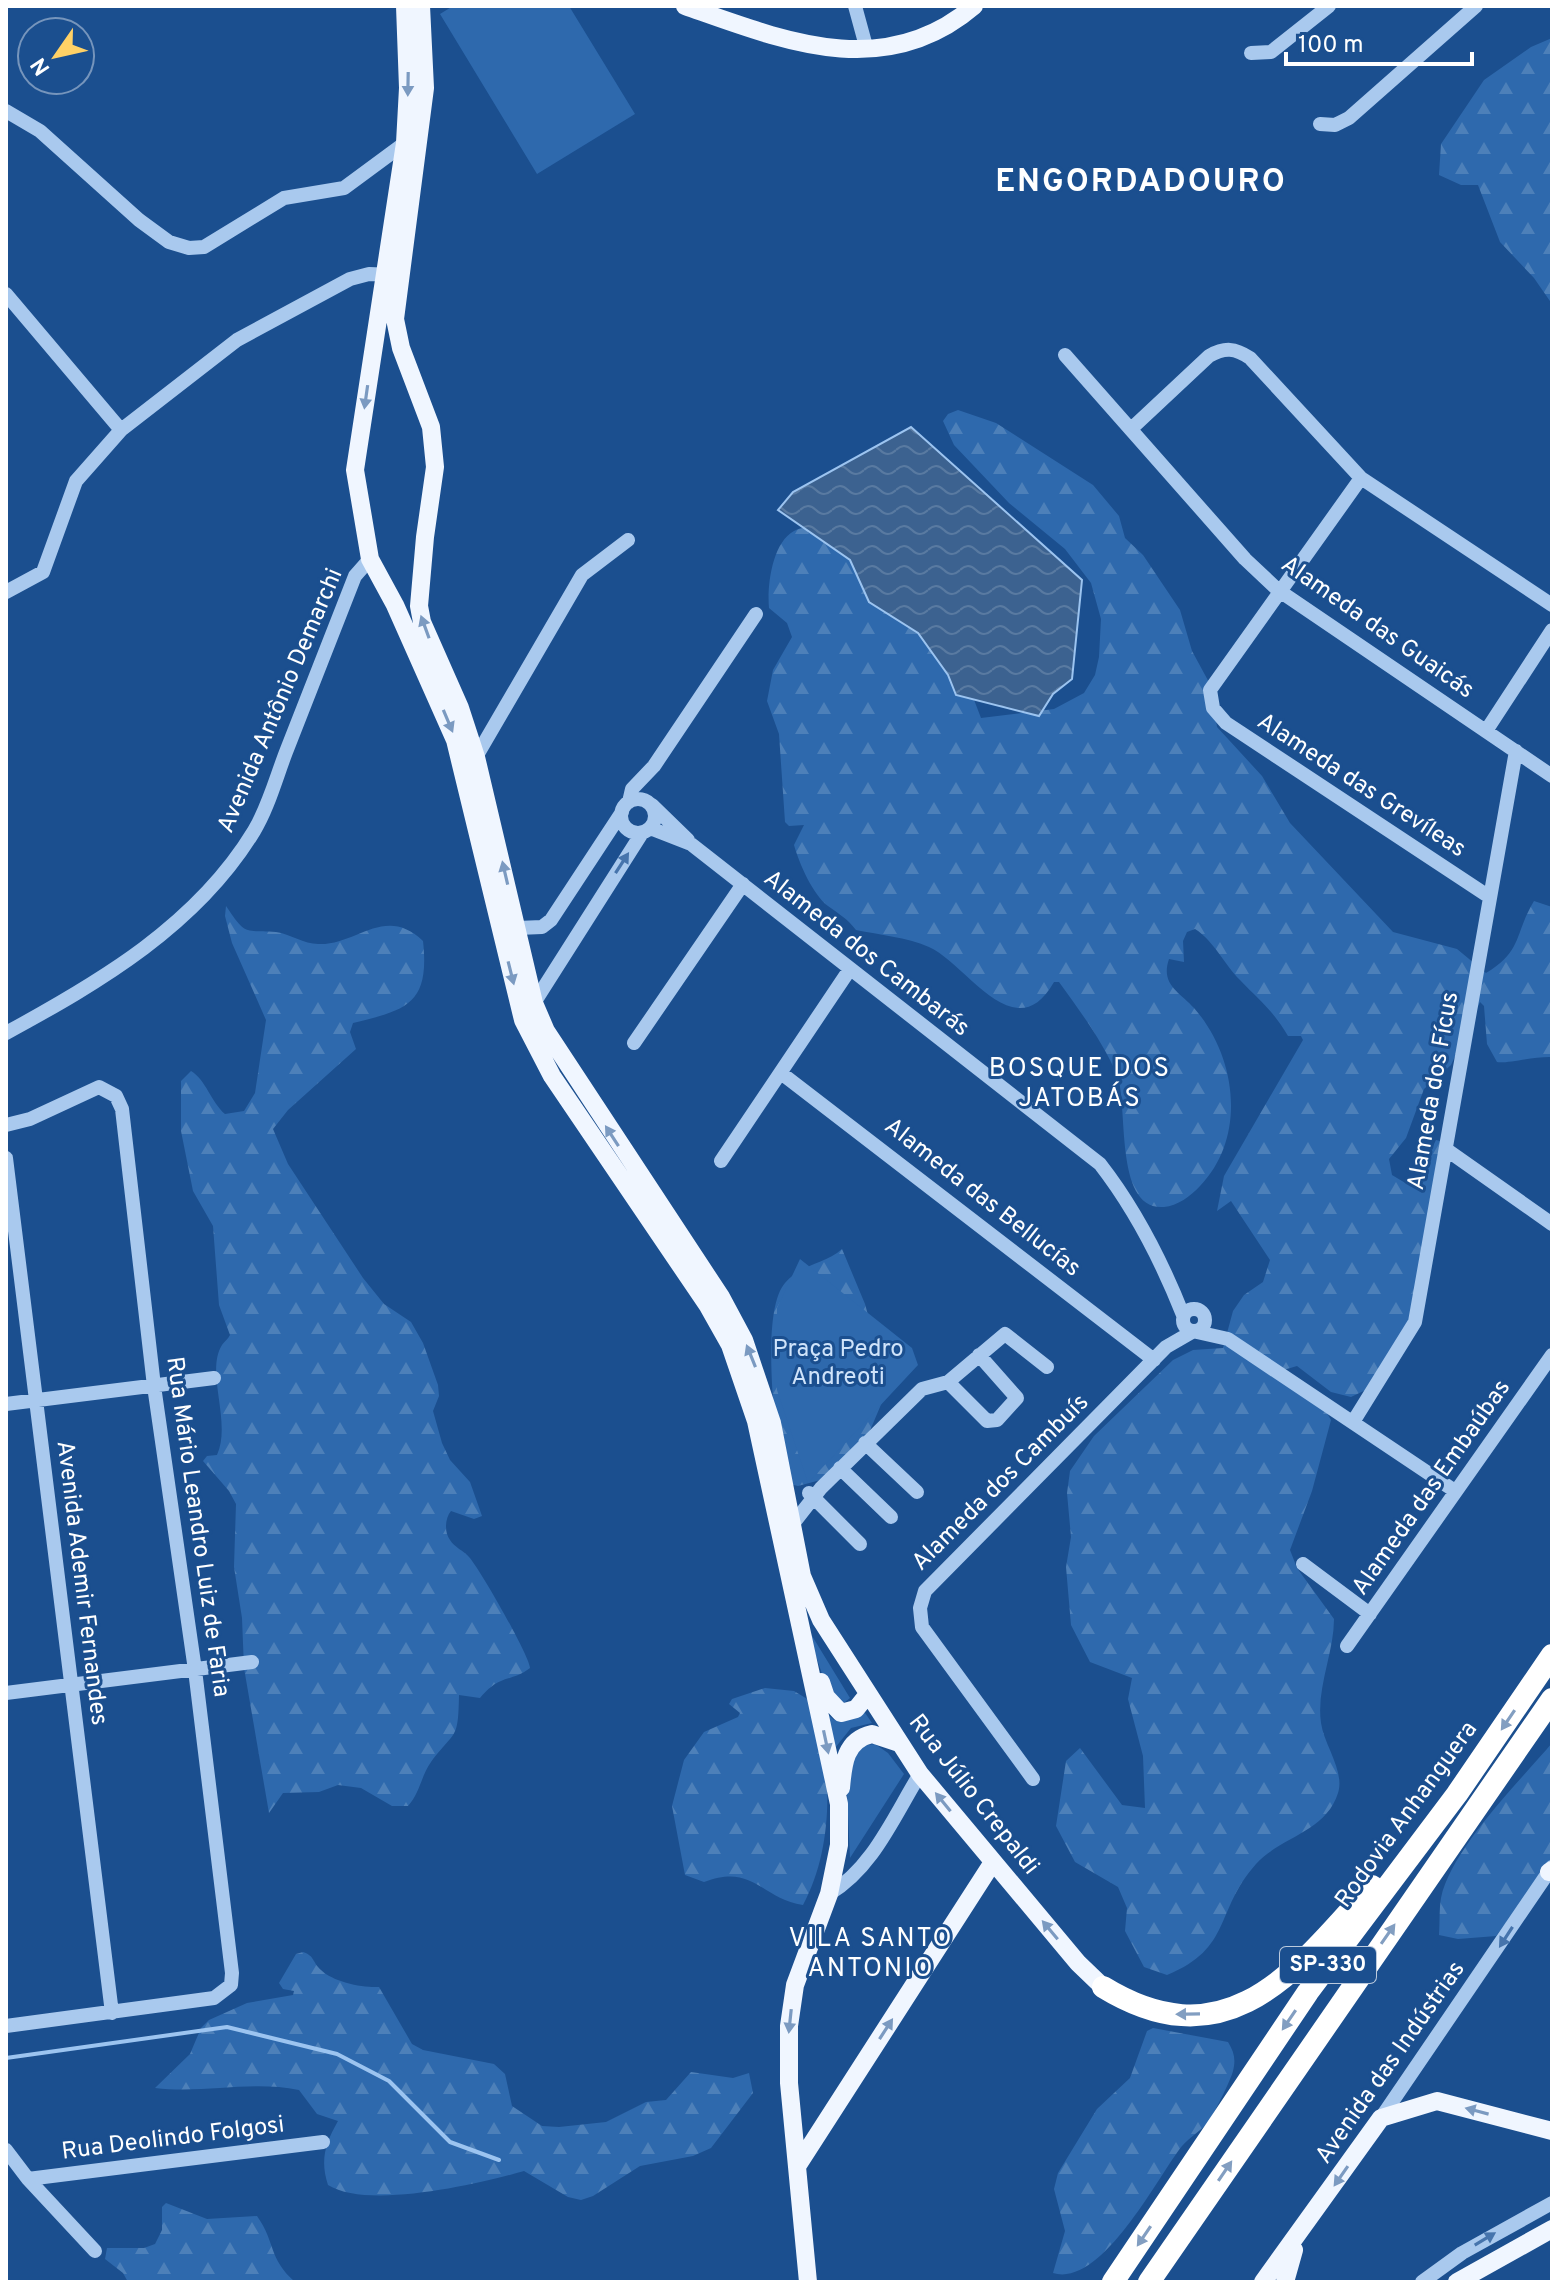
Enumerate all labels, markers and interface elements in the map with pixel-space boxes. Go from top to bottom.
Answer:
north arrow [16,16,96,96]
scale bar [1286,16,1472,66]
text: 100 m [1298,31,1364,61]
text: N [26,52,57,80]
one-way arrow [402,72,414,97]
district label: ENGORDADOURO [995,163,1287,203]
one-way arrow [359,385,372,410]
street label: Alameda das Guaicás [1275,550,1479,706]
street label: Avenida Antônio Demarchi [212,564,350,838]
one-way arrow [419,614,431,638]
street label: Alameda das Grevíleas [1251,707,1471,865]
one-way arrow [441,709,454,733]
one-way arrow [614,852,629,873]
one-way arrow [498,861,511,886]
street label: Alameda dos Cambarás [757,864,975,1044]
one-way arrow [506,960,518,985]
street label: Alameda dos Fícus [1402,989,1466,1193]
district label: BOSQUE DOS JATOBÁS [989,1053,1171,1116]
street label: Alameda das Bellucías [878,1112,1086,1284]
one-way arrow [605,1126,620,1147]
park label: Praça Pedro Andreoti [772,1335,904,1393]
one-way arrow [744,1344,757,1368]
street label: Rua Mário Leandro Luiz de Faria [158,1355,236,1699]
street label: Alameda das Embaúbas [1346,1374,1518,1602]
street label: Alameda dos Cambuís [906,1388,1096,1578]
street label: Avenida Ademir Fernandes [49,1439,113,1727]
street label: Rua Júlio Crepaldi [901,1709,1045,1881]
one-way arrow [1501,1709,1516,1730]
street label: Rodovia Anhanguera [1329,1716,1485,1914]
one-way arrow [820,1729,833,1754]
one-way arrow [935,1792,952,1812]
one-way arrow [1042,1920,1059,1940]
district label: VILA SANTO ANTONIO [788,1923,954,1986]
one-way arrow [1380,1923,1395,1944]
one-way arrow [1500,1926,1514,1948]
road number: SP-330 [1280,1947,1376,1983]
street label: Avenida das Indústrias [1310,1956,1472,2170]
one-way arrow [1175,2008,1200,2020]
one-way arrow [784,2009,797,2034]
one-way arrow [1282,2010,1297,2031]
one-way arrow [878,2018,892,2040]
one-way arrow [1464,2104,1489,2116]
street label: Rua Deolindo Folgosi [60,2110,286,2168]
one-way arrow [1217,2161,1232,2182]
one-way arrow [1334,2165,1349,2186]
one-way arrow [1137,2225,1152,2247]
one-way arrow [1474,2232,1496,2246]

